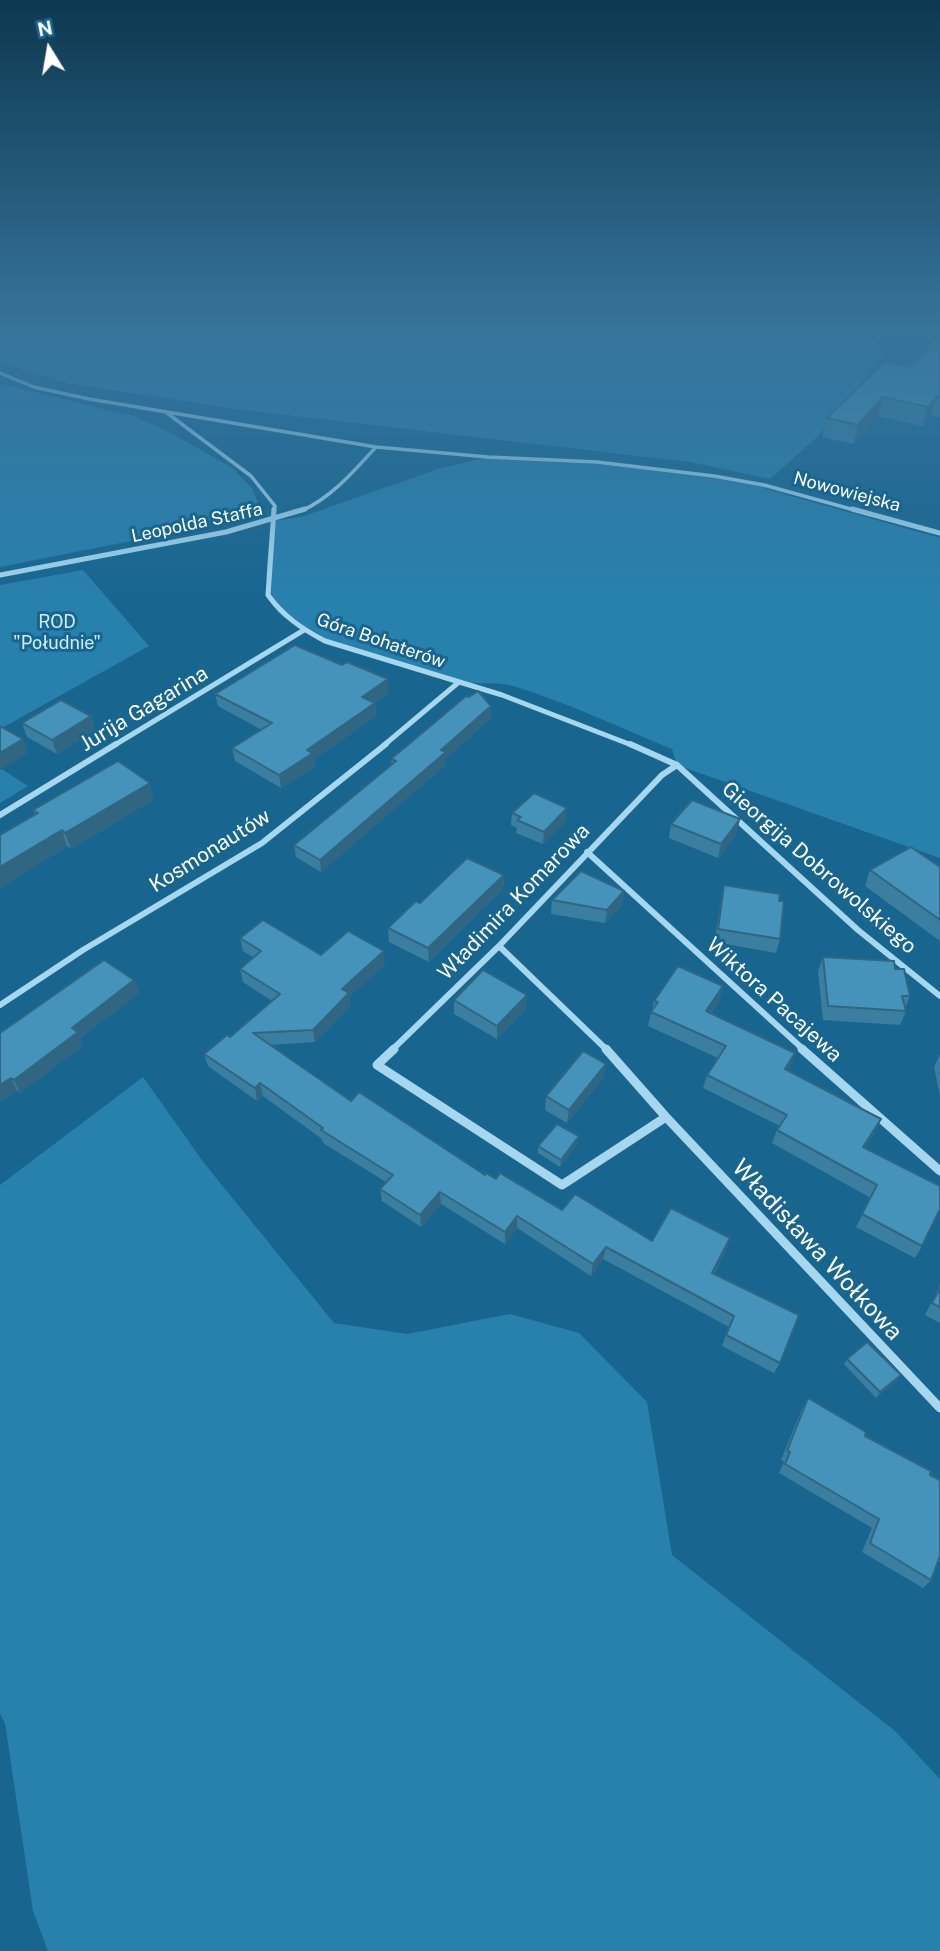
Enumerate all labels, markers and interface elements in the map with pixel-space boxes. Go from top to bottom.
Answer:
north arrow [14,14,84,84]
text: N [36,16,54,41]
street label: Nowowiejska [791,467,903,517]
street label: Leopolda Staffa [129,499,265,547]
street label: Góra Bohaterów [314,609,448,673]
park label: ROD "Południe" [13,611,101,654]
street label: Jurija Gagarina [75,661,213,757]
street label: Gieorgija Dobrowolskiego [717,777,921,959]
street label: Kosmonautów [145,804,275,898]
street label: Władimira Komarowa [433,819,595,985]
street label: Wiktora Pacajewa [701,932,847,1068]
street label: Władisława Wołkowa [726,1154,908,1346]

